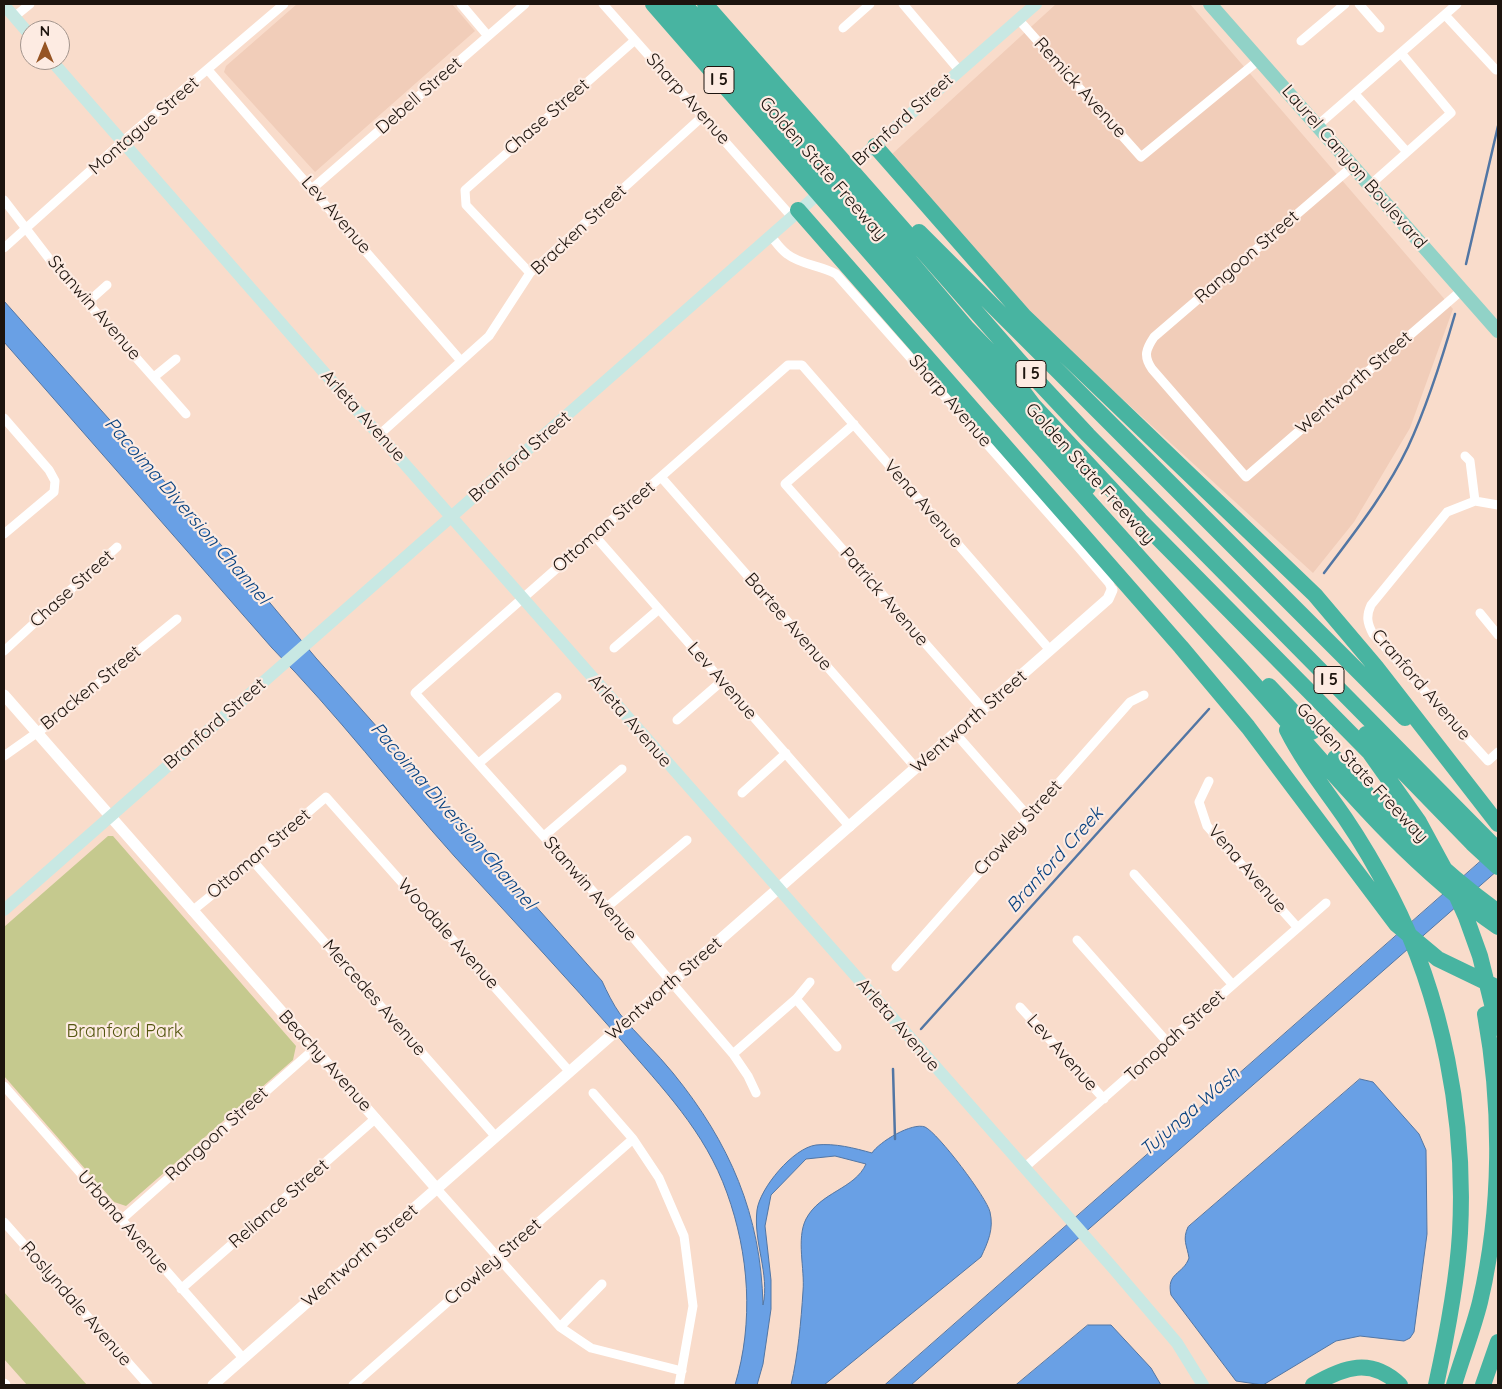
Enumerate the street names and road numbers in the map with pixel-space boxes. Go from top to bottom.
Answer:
street label: Remick Avenue [1029,33,1131,143]
street label: Sharp Avenue [641,49,735,149]
street label: Debell Street [372,53,466,139]
road number: I 5 [704,66,734,94]
street label: Branford Street [848,69,958,171]
street label: Montague Street [85,72,203,180]
street label: Chase Street [500,74,594,160]
street label: Laurel Canyon Boulevard [1277,81,1431,253]
street label: Golden State Freeway [755,93,891,245]
street label: Lev Avenue [296,172,376,258]
street label: Bracken Street [527,180,631,280]
street label: Rangoon Street [1191,206,1303,308]
street label: Stanwin Avenue [43,251,145,365]
street label: Wentworth Street [1292,327,1416,439]
street label: Sharp Avenue [904,350,996,452]
road number: I 5 [1016,360,1046,388]
street label: Arleta Avenue [316,366,410,466]
street label: Golden State Freeway [1021,399,1159,549]
street label: Branford Street [465,407,575,507]
street label: Vena Avenue [879,456,967,552]
street label: Ottoman Street [548,477,660,577]
street label: Patrick Avenue [835,543,933,651]
street label: Chase Street [26,546,118,632]
street label: Bartee Avenue [740,569,836,675]
street label: Cranford Avenue [1367,625,1475,745]
street label: Lev Avenue [682,638,762,724]
street label: Bracken Street [37,641,145,735]
street label: Wentworth Street [907,666,1031,778]
road number: I 5 [1314,666,1344,694]
street label: Arleta Avenue [584,670,676,772]
street label: Branford Street [160,674,270,774]
street label: Golden State Freeway [1291,698,1433,848]
street label: Crowley Street [969,776,1067,880]
street label: Ottoman Street [203,804,315,904]
street label: Vena Avenue [1203,821,1291,917]
street label: Stanwin Avenue [539,832,641,946]
street label: Woodale Avenue [393,874,503,994]
street label: Wentworth Street [602,933,726,1045]
street label: Mercedes Avenue [318,935,430,1061]
street label: Arleta Avenue [852,974,944,1076]
street label: Tonopah Street [1121,985,1229,1087]
street label: Beachy Avenue [274,1006,376,1116]
street label: Lev Avenue [1022,1010,1102,1096]
street label: Rangoon Street [161,1082,273,1186]
street label: Reliance Street [225,1155,333,1253]
street label: Urbana Avenue [72,1166,174,1278]
street label: Wentworth Street [298,1200,422,1312]
street label: Crowley Street [440,1214,546,1310]
street label: Roslyndale Avenue [16,1237,136,1371]

